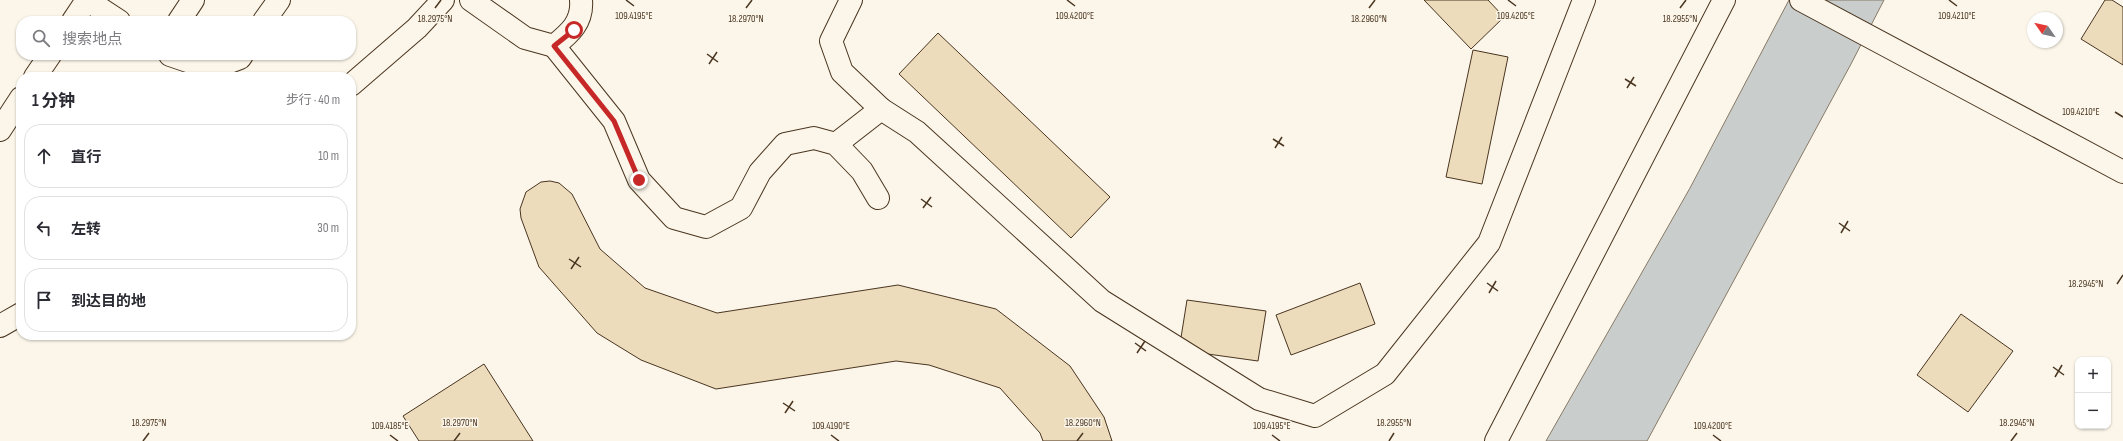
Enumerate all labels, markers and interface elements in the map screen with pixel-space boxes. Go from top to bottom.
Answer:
text: 109.4195°E [615,10,653,22]
text: 109.4200°E [1056,10,1094,22]
text: 109.4205°E [1497,10,1535,22]
text: 109.4210°E [1938,10,1976,22]
north arrow [2027,12,2063,48]
text: 18.2975°N [418,13,452,25]
text: 18.2970°N [728,13,764,25]
text: 18.2960°N [1351,13,1387,25]
text: 18.2955°N [1663,13,1697,25]
search box [16,16,356,60]
route start [565,21,583,39]
icon: search [30,27,52,49]
text: 搜索地点 [62,30,122,49]
text: 1 分钟 [32,91,75,111]
text: 步行 · 40 m [286,92,340,108]
text: 109.4210°E [2062,106,2100,118]
icon: ahead [33,145,55,167]
text: 直行 [71,148,101,167]
text: 10 m [318,148,339,164]
route end [630,171,648,189]
icon: left [33,217,55,239]
text: 左转 [71,220,101,239]
text: 30 m [317,220,339,236]
text: 18.2945°N [2069,278,2103,290]
icon: arrive [33,289,55,311]
text: 到达目的地 [71,292,146,311]
map controls [2075,357,2111,429]
button: + [2075,357,2111,393]
button: − [2075,393,2111,429]
text: 18.2975°N [132,417,166,429]
text: 18.2970°N [442,417,478,429]
text: 18.2960°N [1065,417,1101,429]
text: 18.2955°N [1377,417,1411,429]
text: 18.2945°N [2000,417,2034,429]
text: 109.4185°E [371,420,409,432]
text: 109.4190°E [812,420,850,432]
text: 109.4195°E [1253,420,1291,432]
text: 109.4200°E [1694,420,1732,432]

